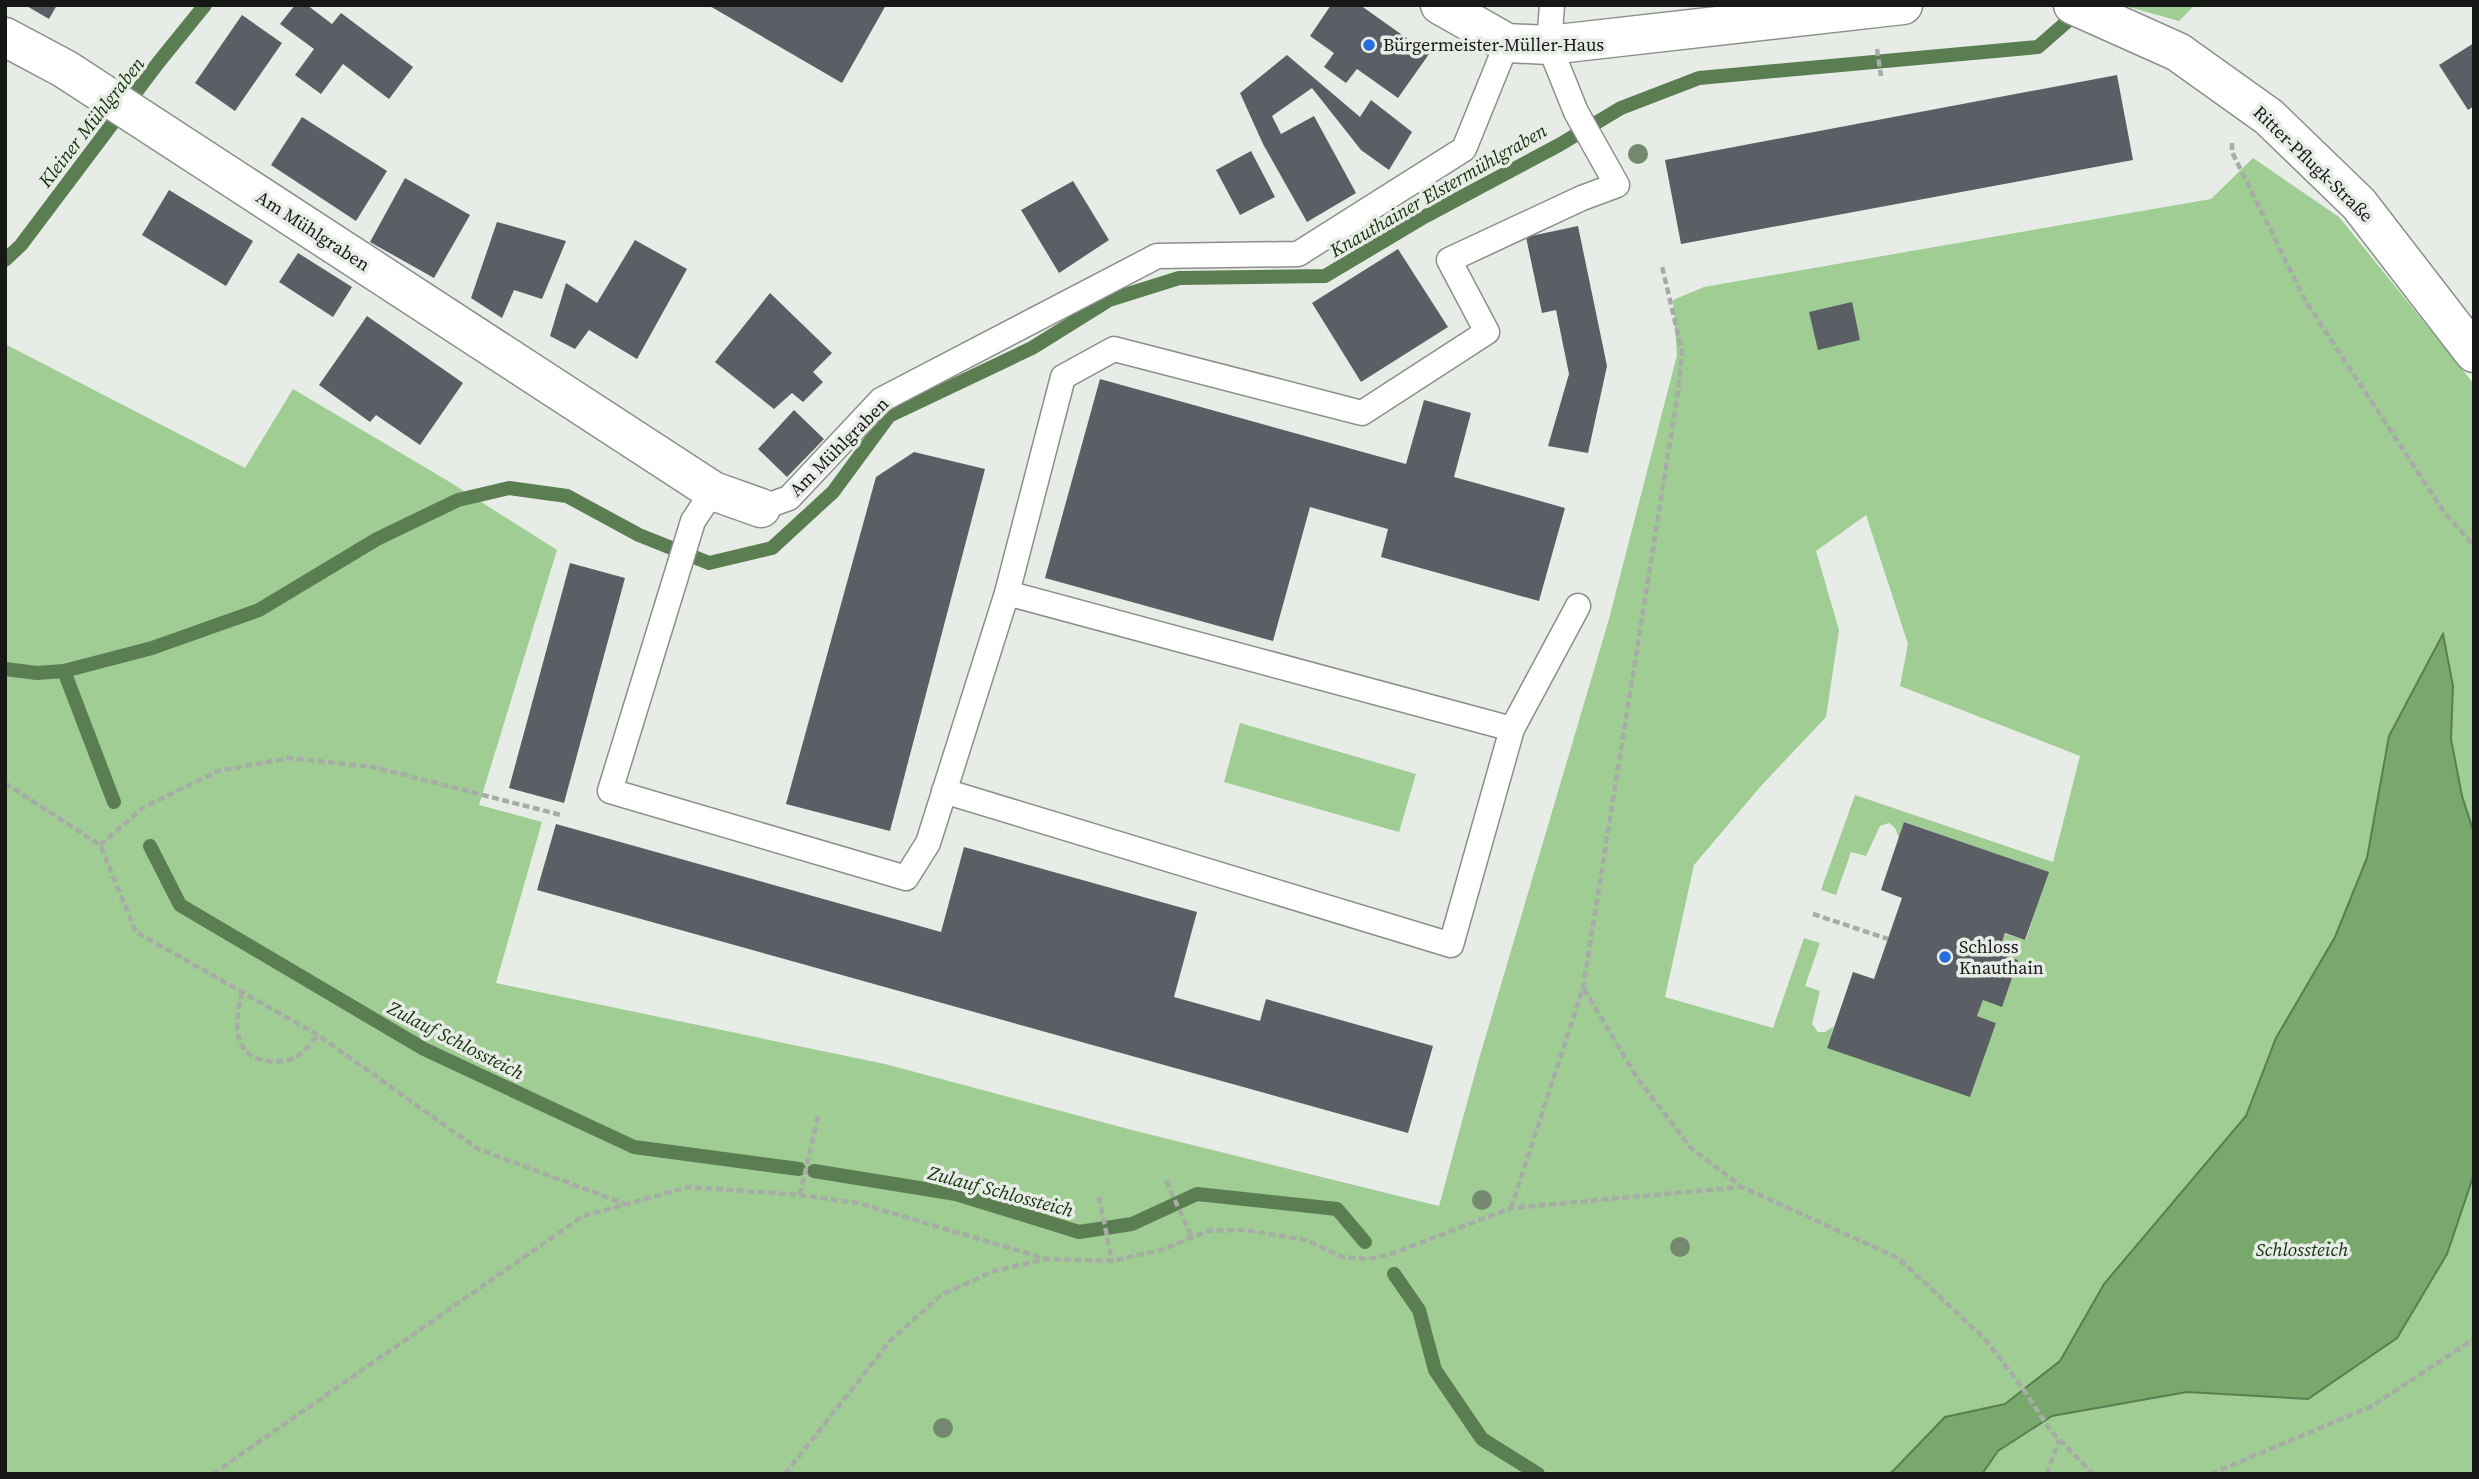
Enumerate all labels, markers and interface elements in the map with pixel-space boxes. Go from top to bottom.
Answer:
place label: Bürgermeister-Müller-Haus [1383,32,1604,57]
marker: Bürgermeister-Müller-Haus [1361,37,1377,53]
water label: Kleiner Mühlgraben [31,51,150,193]
street label: Ritter-Pflugk-Straße [2248,100,2379,228]
water label: Knauthainer Elstermühlgraben [1324,117,1552,263]
street label: Am Mühlgraben [251,184,375,277]
street label: Am Mühlgraben [783,391,894,502]
place label: Schloss Knauthain [1959,934,2044,980]
marker: Schloss Knauthain [1937,949,1953,965]
water label: Zulauf Schlossteich [383,994,529,1086]
water label: Zulauf Schlossteich [925,1159,1077,1223]
water label: Schlossteich [2256,1236,2349,1262]

